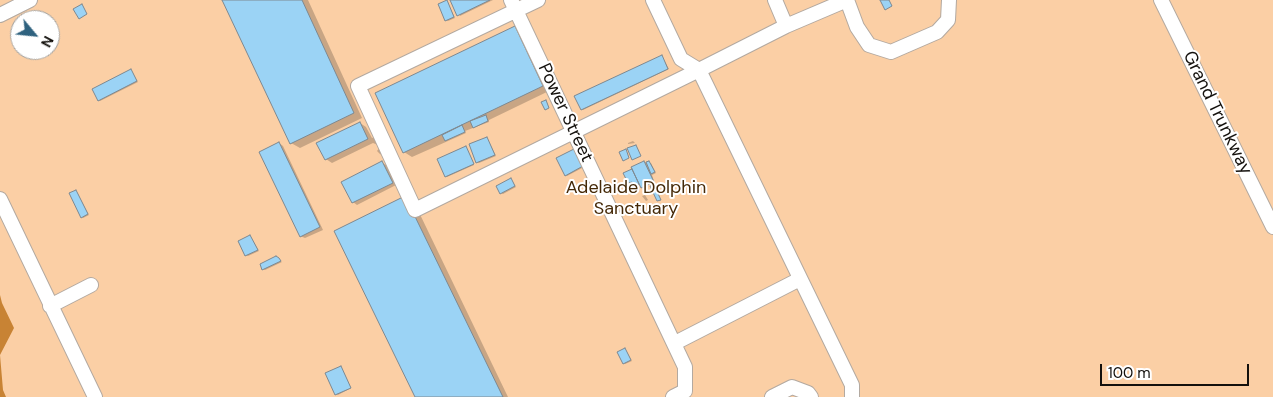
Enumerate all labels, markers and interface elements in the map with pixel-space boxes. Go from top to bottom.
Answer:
north arrow [10,10,60,60]
text: N [37,33,58,50]
street label: Grand Trunkway [1178,48,1256,178]
street label: Power Street [533,60,597,166]
park label: Adelaide Dolphin Sanctuary [566,177,706,220]
scale bar [1103,354,1252,386]
text: 100 m [1108,363,1151,383]

